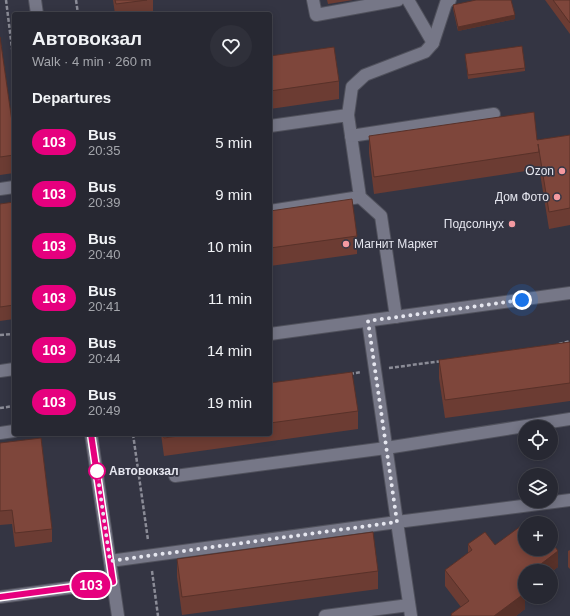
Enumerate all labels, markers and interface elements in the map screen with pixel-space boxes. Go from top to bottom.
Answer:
button: heart [210,25,252,67]
text: Автовокзал [32,28,142,49]
text: Walk · 4 min · 260 m [32,54,151,69]
text: Departures [32,89,111,106]
text: Bus [88,126,116,143]
text: 103 [42,134,66,150]
text: 5 min [215,134,252,151]
text: 20:35 [88,143,121,158]
place label: Ozon [525,164,554,178]
marker: Ozon [557,166,567,176]
text: Bus [88,178,116,195]
text: 103 [42,186,66,202]
text: 9 min [215,186,252,203]
place label: Дом Фото [495,190,549,204]
marker: Дом Фото [552,192,562,202]
text: 20:39 [88,195,121,210]
place label: Подсолнух [444,217,504,231]
marker: Подсолнух [507,219,517,229]
text: Bus [88,230,116,247]
place label: Магнит Маркет [354,237,438,251]
text: 103 [42,238,66,254]
text: 10 min [207,238,252,255]
marker: Магнит Маркет [341,239,351,249]
text: 20:40 [88,247,121,262]
text: Bus [88,282,116,299]
text: 103 [42,290,66,306]
text: 11 min [208,290,252,307]
your location [512,290,532,310]
text: 20:41 [88,299,121,314]
text: Bus [88,334,116,351]
text: 103 [42,342,66,358]
text: 14 min [207,342,252,359]
text: 20:44 [88,351,121,366]
text: Bus [88,386,116,403]
text: 103 [42,394,66,410]
text: 19 min [207,394,252,411]
text: 20:49 [88,403,121,418]
map controls [518,420,558,604]
button: locate [518,420,558,460]
marker: Автовокзал [88,462,106,480]
place label: Автовокзал [109,464,179,478]
button: layers [518,468,558,508]
button: + [518,516,558,556]
button: − [518,564,558,604]
line badge: 103 [68,572,114,598]
text: 103 [79,577,103,593]

